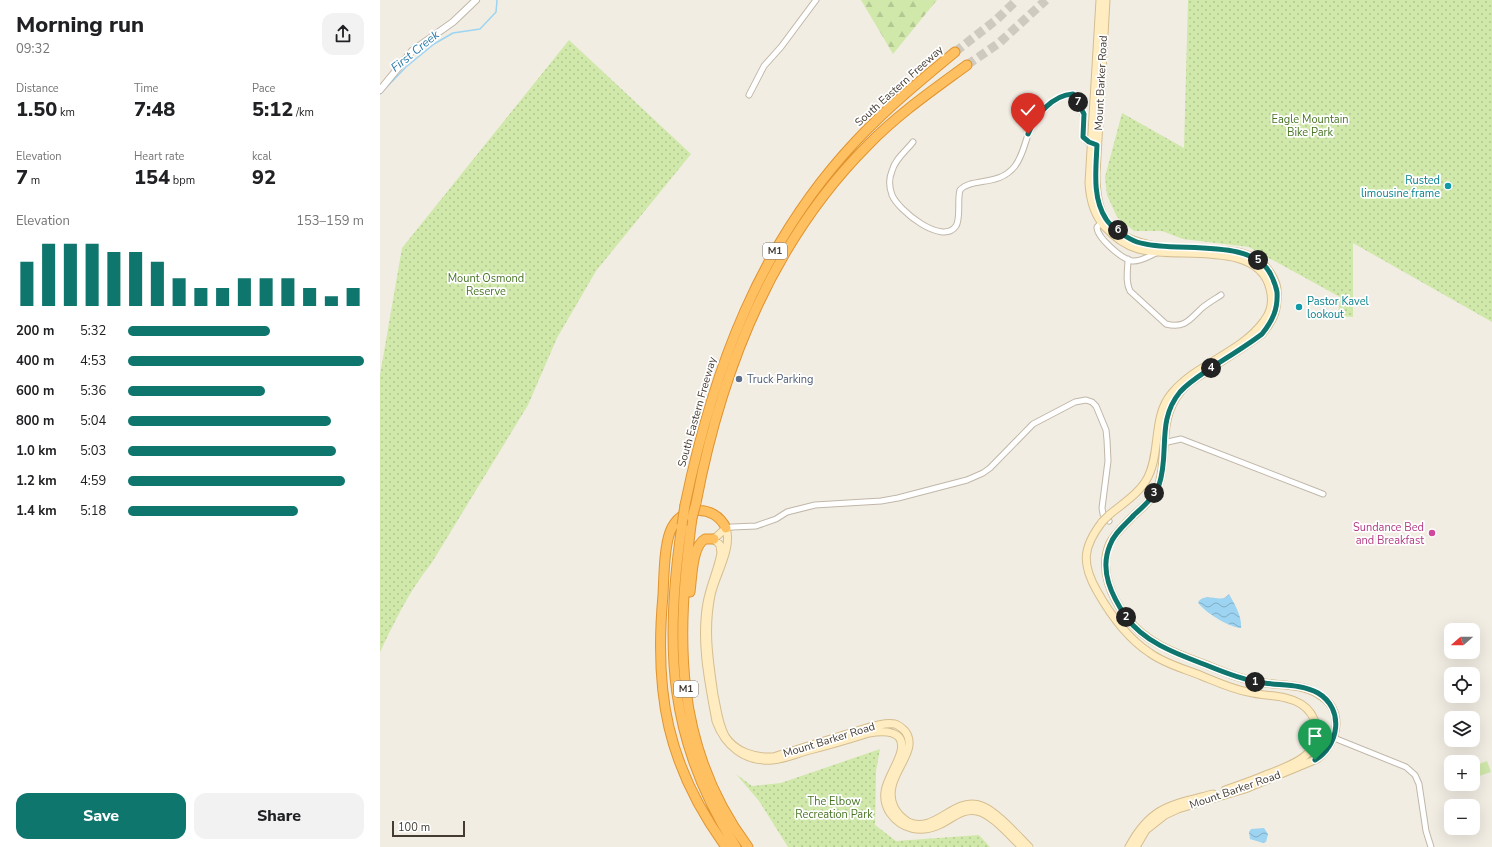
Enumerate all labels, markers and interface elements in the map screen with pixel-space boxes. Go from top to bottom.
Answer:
text: Morning run [16,10,144,40]
button: share [322,13,364,55]
water label: First Creek [388,26,443,75]
street label: Mount Barker Road [1091,35,1111,131]
text: 09:32 [16,40,50,58]
street label: South Eastern Freeway [852,42,947,130]
text: Distance [16,81,59,96]
text: Time [134,81,158,96]
text: Pace [252,81,275,96]
pin: 7 [1068,92,1088,112]
pin [1011,93,1045,134]
text: 7 [1075,94,1081,109]
text: 1.50 [16,96,57,123]
text: 7:48 [134,96,175,123]
text: 5:12 [252,96,293,123]
icon: check [1017,99,1039,121]
text: km [57,105,75,120]
text: /km [293,105,314,120]
park label: Eagle Mountain Bike Park [1272,112,1348,140]
text: Elevation [16,149,62,164]
text: Heart rate [134,149,184,164]
text: kcal [252,149,272,164]
text: 7 [16,164,28,191]
text: 154 [134,164,170,191]
text: 92 [252,164,276,191]
text: m [28,173,40,188]
text: bpm [170,173,195,188]
place label: Rusted limousine frame [1361,173,1440,201]
marker: Rusted limousine frame [1443,181,1453,191]
text: Elevation [16,212,70,230]
text: 153–159 m [296,212,364,230]
pin: 6 [1108,220,1128,240]
text: 6 [1115,222,1121,237]
road number: M1 [763,243,787,259]
pin: 5 [1248,250,1268,270]
text: 5 [1255,252,1261,267]
park label: Mount Osmond Reserve [448,271,524,299]
place label: Pastor Kavel lookout [1307,294,1370,322]
marker: Pastor Kavel lookout [1294,302,1304,312]
text: 200 m [16,322,54,340]
text: 5:32 [80,322,106,340]
text: 400 m [16,352,54,370]
text: 4:53 [80,352,106,370]
street label: South Eastern Freeway [674,355,720,469]
pin: 4 [1201,358,1221,378]
text: 4 [1208,360,1214,375]
place label: Truck Parking [747,372,814,387]
marker: Truck Parking [734,374,744,384]
text: 600 m [16,382,54,400]
text: 5:36 [80,382,106,400]
text: 800 m [16,412,54,430]
text: 5:04 [80,412,106,430]
text: 1.0 km [16,442,57,460]
text: 5:03 [80,442,106,460]
text: 1.2 km [16,472,57,490]
text: 4:59 [80,472,106,490]
pin: 3 [1144,483,1164,503]
text: 3 [1151,485,1157,500]
text: 1.4 km [16,502,57,520]
text: 5:18 [80,502,106,520]
place label: Sundance Bed and Breakfast [1353,520,1424,548]
marker: Sundance Bed and Breakfast [1427,528,1437,538]
pin: 2 [1116,607,1136,627]
text: 2 [1123,609,1129,624]
north arrow [1444,623,1480,659]
map controls [1444,623,1480,835]
button: locate [1444,667,1480,703]
pin: 1 [1245,672,1265,692]
text: 1 [1252,674,1258,689]
road number: M1 [674,681,698,697]
button: layers [1444,711,1480,747]
street label: Mount Barker Road [781,719,877,761]
pin [1298,719,1332,760]
icon: arrive [1304,725,1326,747]
button: + [1444,755,1480,791]
street label: Mount Barker Road [1187,767,1283,813]
button: Save [16,793,186,839]
button: Share [194,793,364,839]
park label: The Elbow Recreation Park [795,794,873,822]
button: − [1444,799,1480,835]
scale bar [392,819,465,838]
text: 100 m [398,820,430,835]

